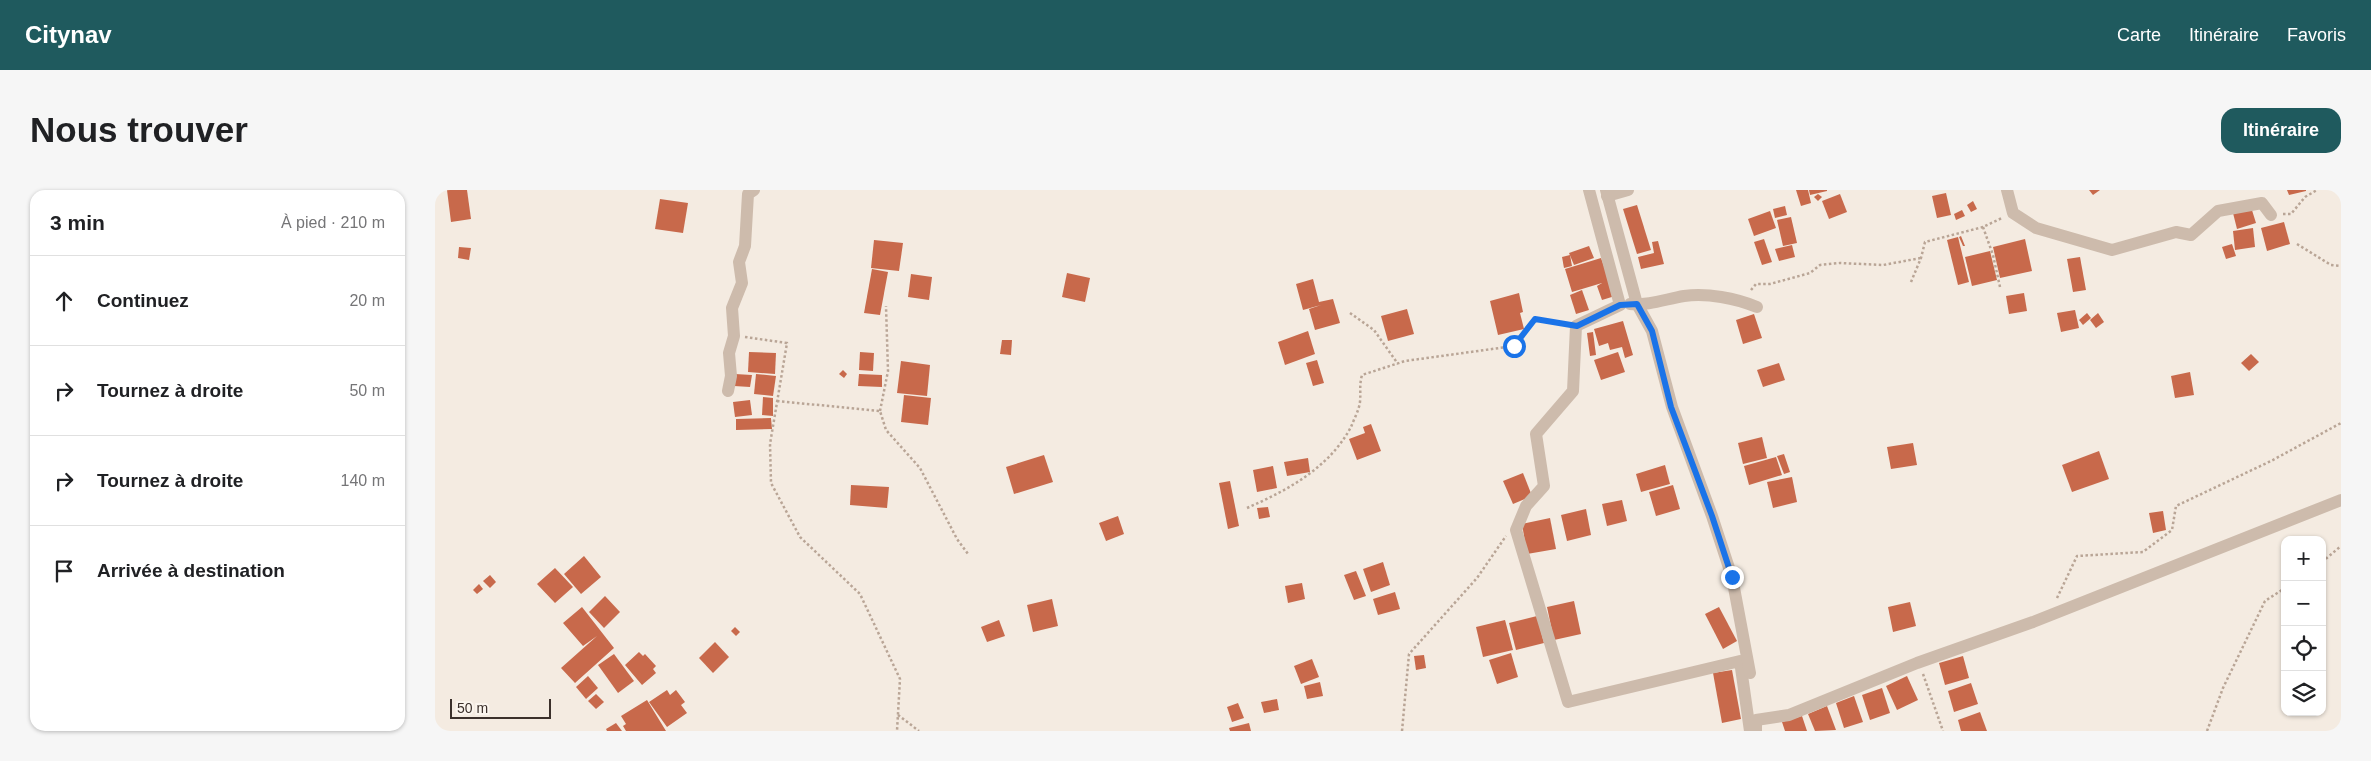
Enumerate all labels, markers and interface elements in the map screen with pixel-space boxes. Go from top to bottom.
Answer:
text: Citynav [25,21,112,48]
text: Carte [2117,25,2161,45]
text: Itinéraire [2189,25,2259,45]
text: Favoris [2287,25,2346,45]
button: Itinéraire [2221,108,2341,153]
text: Nous trouver [30,110,248,149]
text: 3 min [50,211,105,234]
text: À pied · 210 m [281,214,385,231]
icon: ahead [50,287,78,315]
text: Continuez [97,290,189,311]
text: 20 m [349,292,385,309]
route start [1503,335,1526,358]
icon: right [50,377,78,405]
text: Tournez à droite [97,380,243,401]
text: 50 m [349,382,385,399]
icon: right [50,467,78,495]
text: Tournez à droite [97,470,243,491]
text: 140 m [341,472,385,489]
map controls [2281,536,2326,716]
button: + [2281,536,2326,581]
icon: arrive [50,557,78,585]
text: Arrivée à destination [97,560,285,581]
route end [1721,566,1744,589]
button: − [2281,581,2326,626]
button: locate [2281,626,2326,671]
button: layers [2281,671,2326,716]
scale bar [450,696,551,719]
text: 50 m [457,700,488,716]

